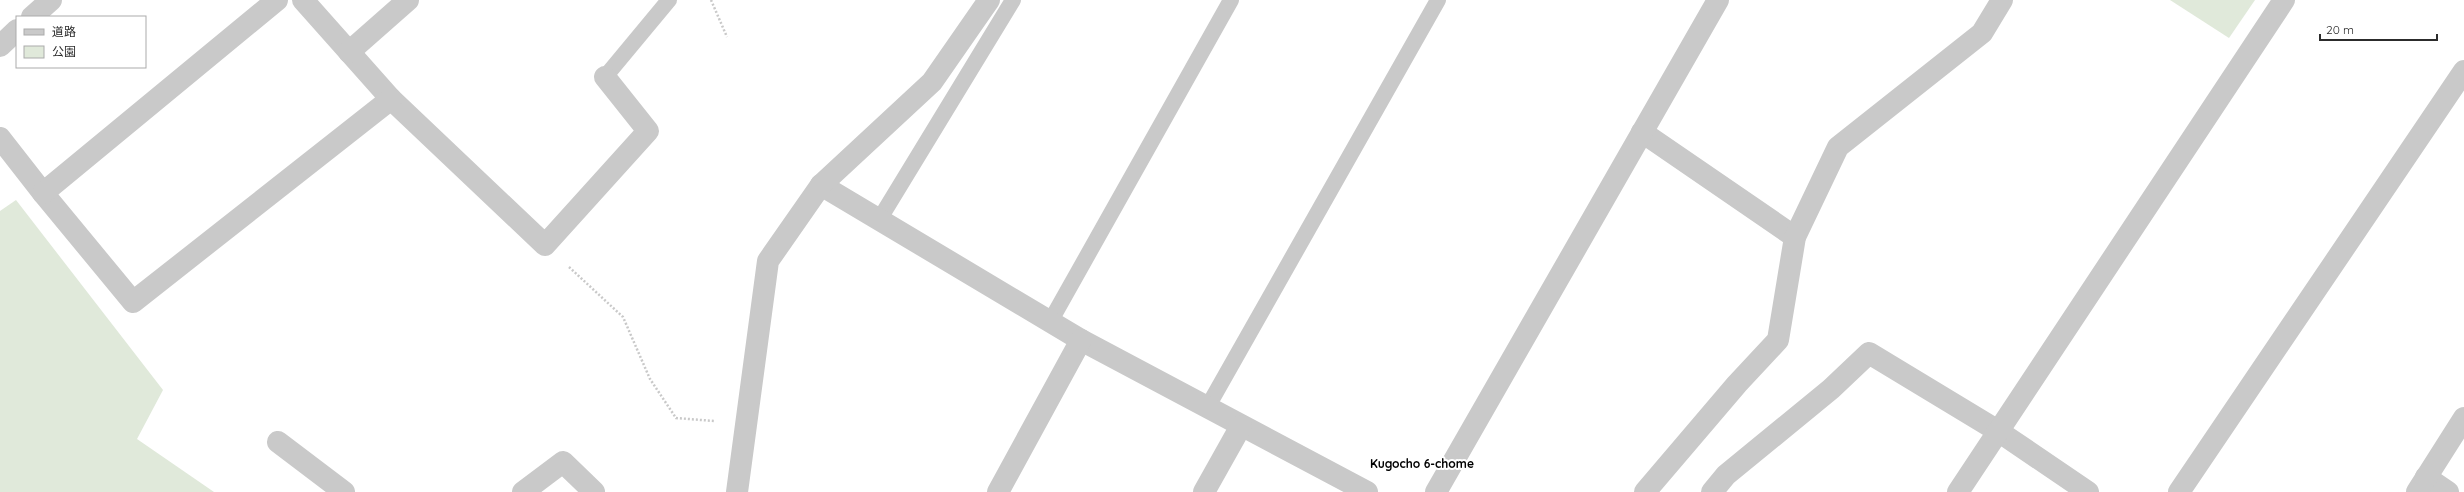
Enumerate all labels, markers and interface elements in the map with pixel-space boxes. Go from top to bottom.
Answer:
legend [16,16,146,68]
scale bar [2320,16,2437,42]
text: 20 m [2326,22,2354,37]
text: 道路 [52,24,76,39]
text: 公園 [52,44,76,59]
district label: Kugocho 6-chome [1370,456,1474,471]

